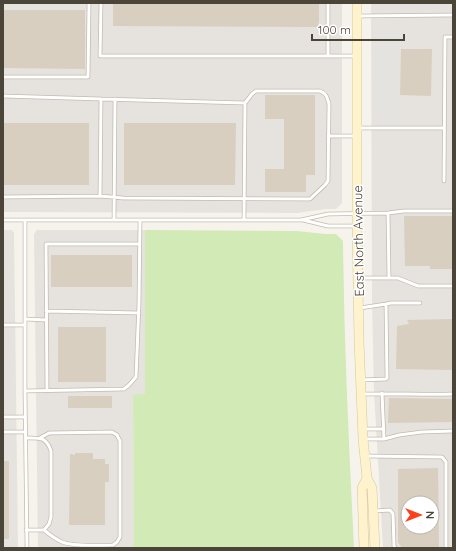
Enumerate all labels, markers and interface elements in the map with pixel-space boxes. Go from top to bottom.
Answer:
scale bar [312,16,404,42]
text: 100 m [318,22,351,37]
street label: East North Avenue [349,185,367,297]
north arrow [400,495,440,535]
text: N [423,511,437,519]

